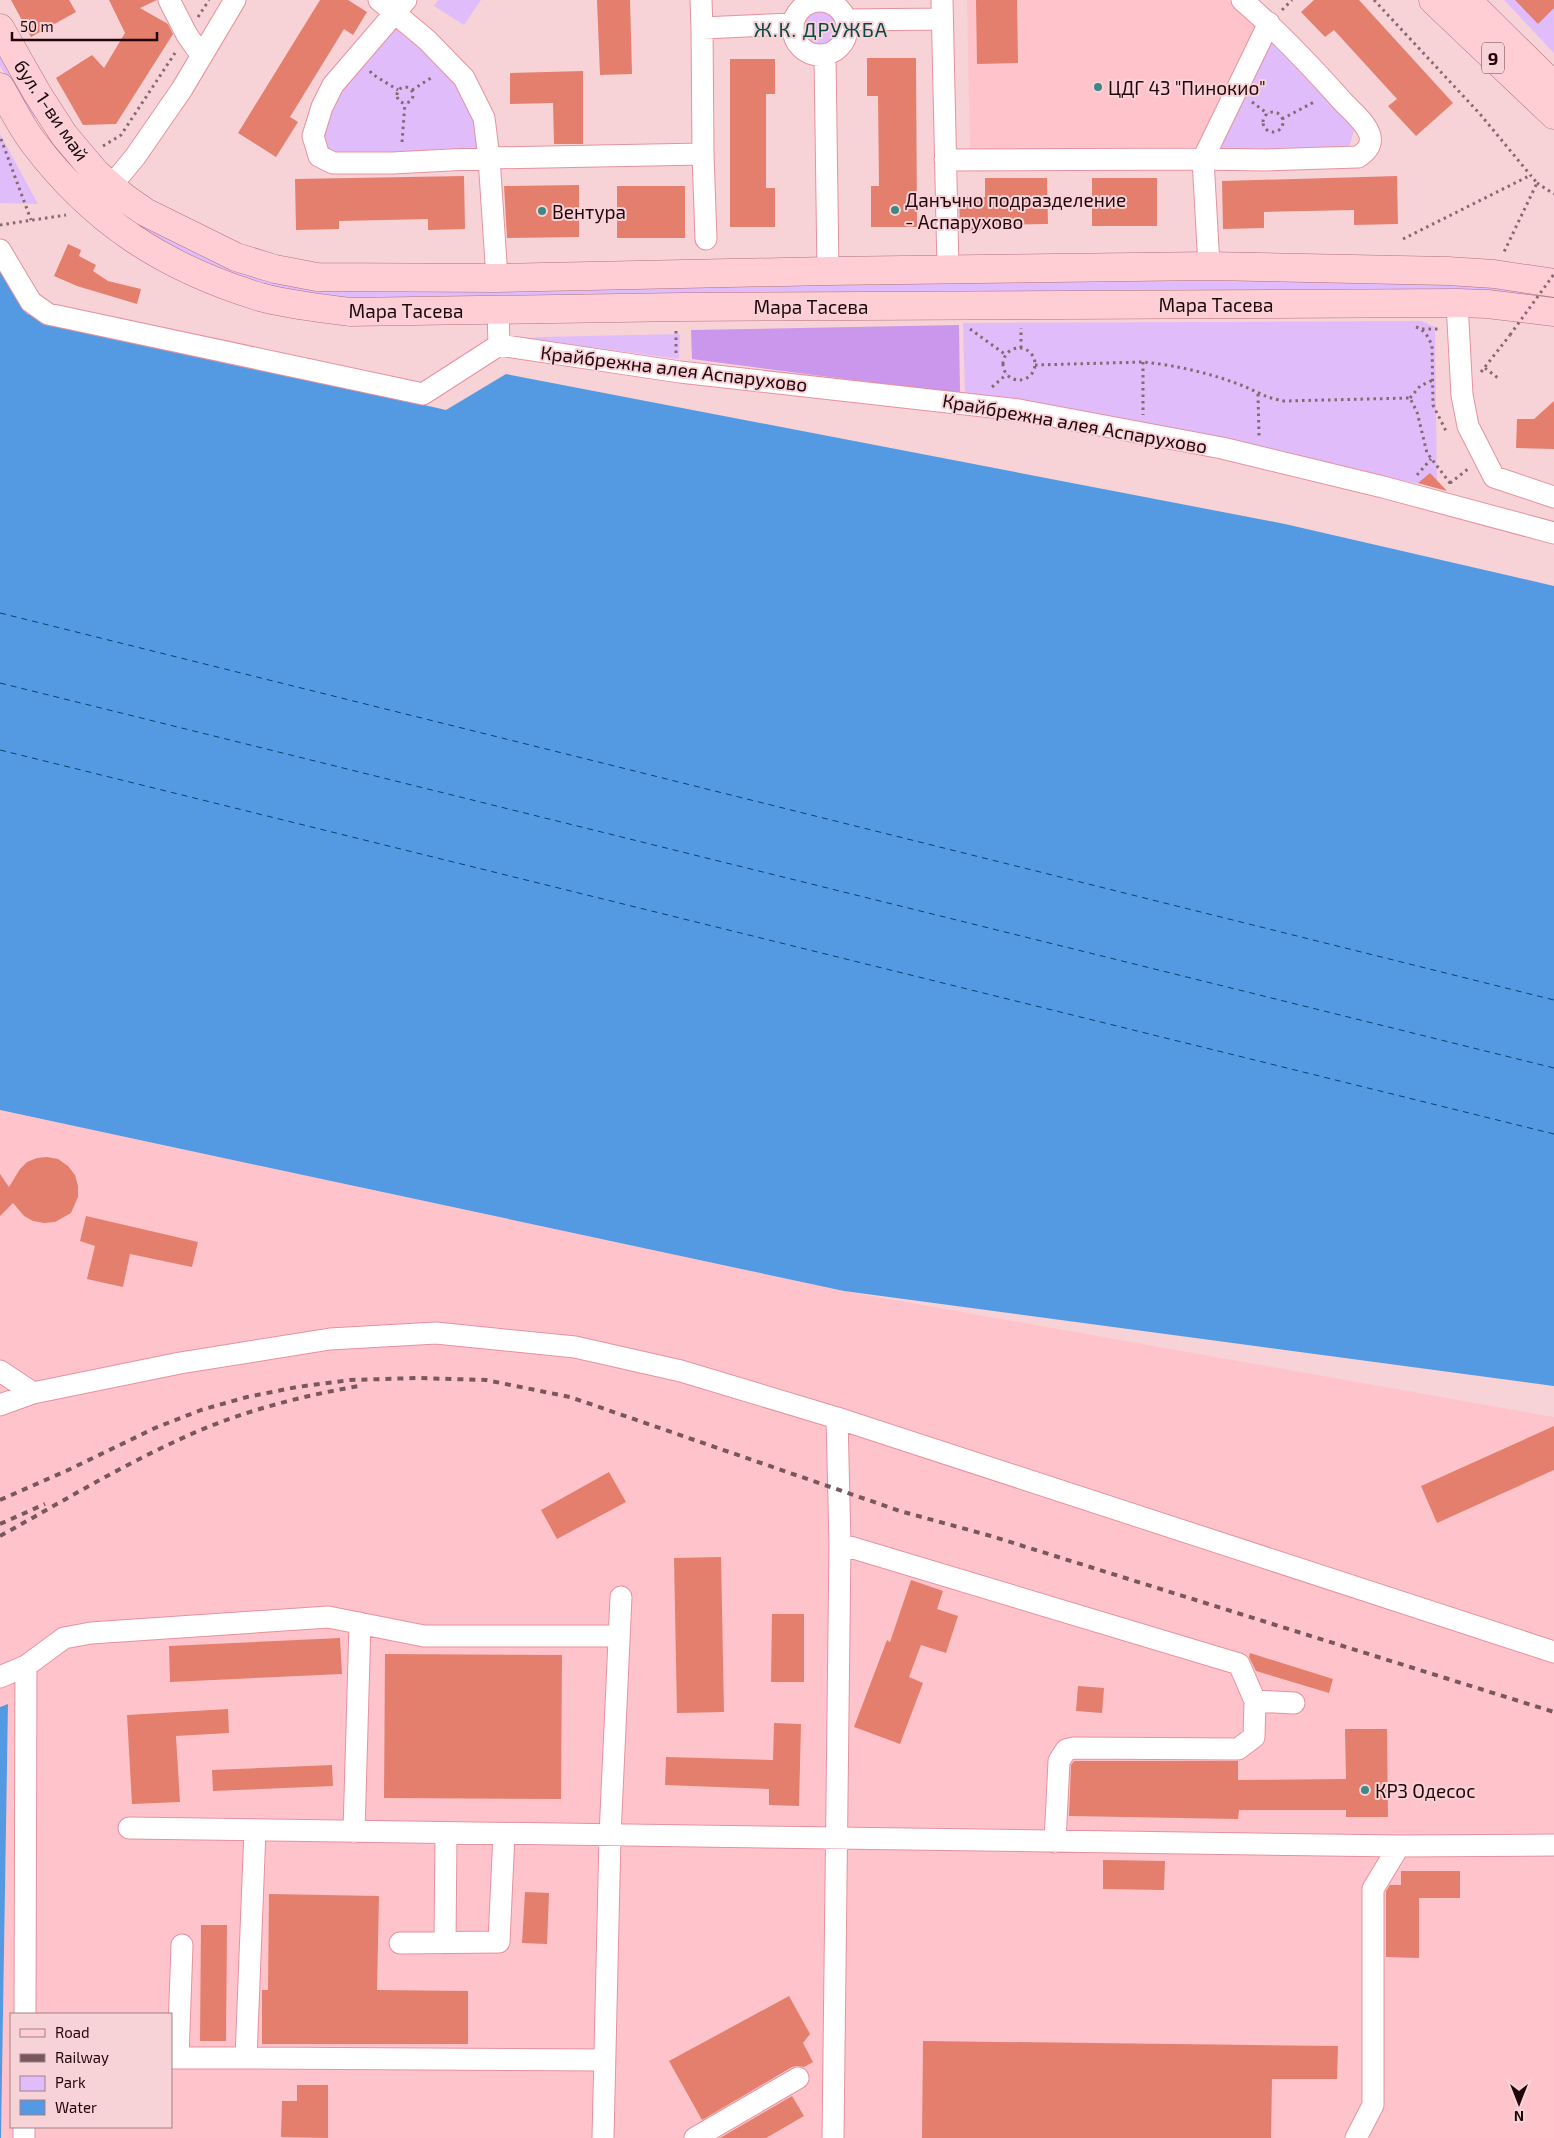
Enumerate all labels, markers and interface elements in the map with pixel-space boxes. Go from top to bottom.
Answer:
scale bar [12,10,158,42]
text: 50 m [20,17,54,35]
district label: Ж.К. ДРУЖБА [754,17,888,41]
road number: 9 [1482,42,1504,74]
street label: бул. 1-ви май [9,55,94,166]
place label: ЦДГ 43 "Пинокио" [1108,76,1266,99]
marker: ЦДГ 43 "Пинокио" [1092,81,1104,93]
place label: Данъчно подразделение - Аспарухово [905,188,1126,234]
place label: Вентура [552,200,626,224]
marker: Данъчно подразделение - Аспарухово [889,204,901,216]
marker: Вентура [536,205,548,217]
street label: Мара Тасева [1159,293,1273,316]
street label: Мара Тасева [754,295,868,318]
street label: Мара Тасева [349,299,463,322]
street label: Крайбрежна алея Аспарухово [539,340,809,397]
street label: Крайбрежна алея Аспарухово [941,388,1209,459]
place label: КРЗ Одесос [1375,1779,1476,1802]
marker: КРЗ Одесос [1359,1784,1371,1796]
legend [10,2013,172,2128]
text: Road [55,2023,90,2041]
text: Railway [55,2048,109,2066]
text: Park [55,2073,86,2091]
north arrow [1494,2078,1544,2128]
text: Water [55,2098,97,2116]
text: N [1514,2108,1524,2125]

